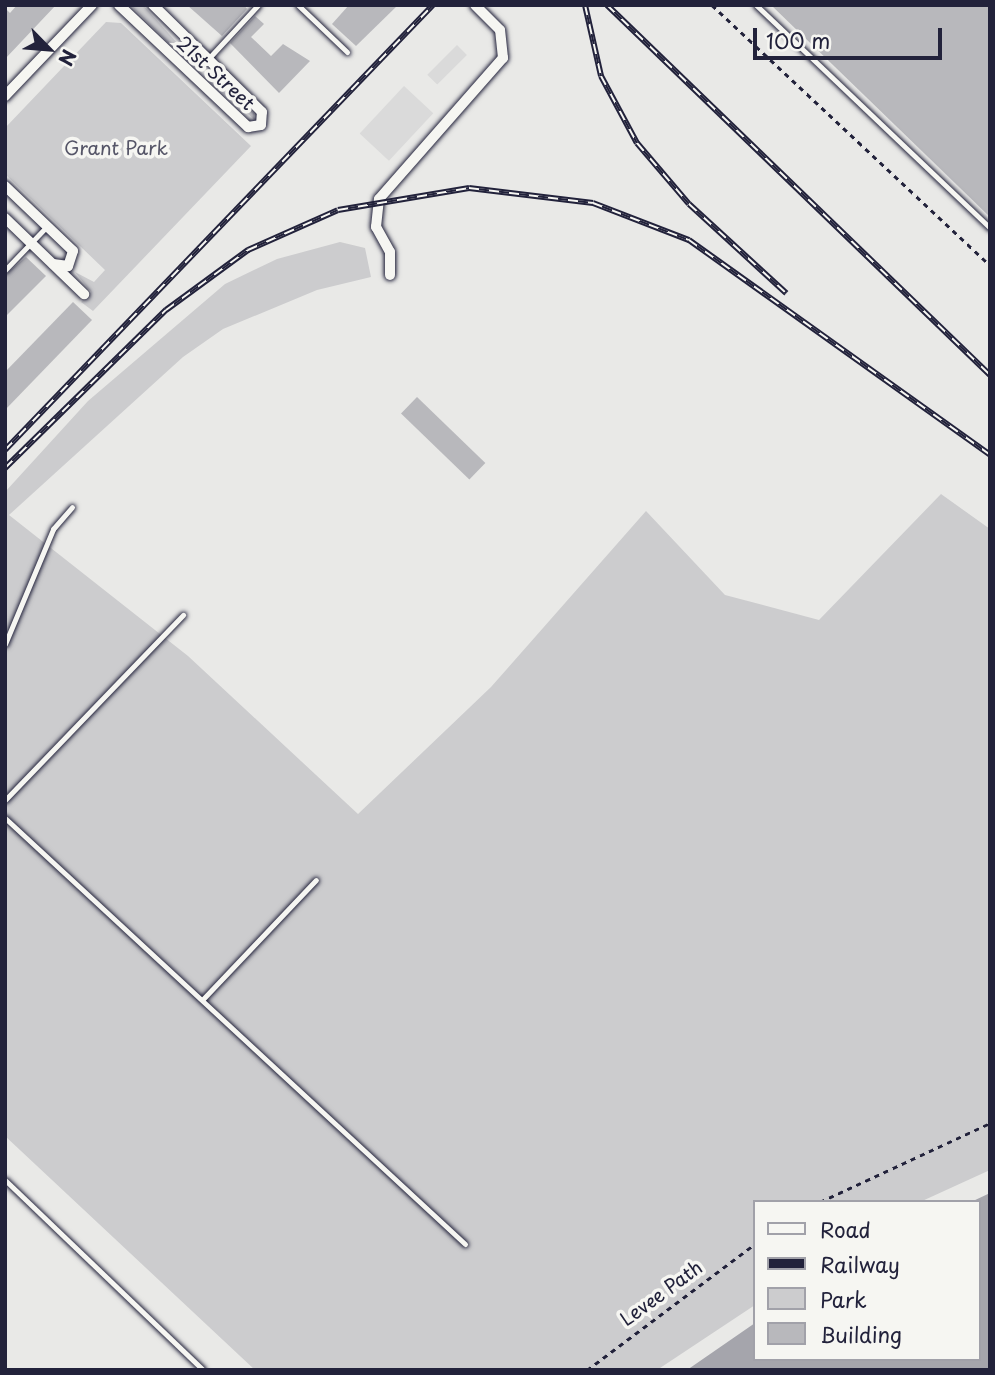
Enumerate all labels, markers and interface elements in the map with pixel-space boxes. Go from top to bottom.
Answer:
north arrow [14,14,84,84]
scale bar [757,14,946,58]
text: 100 m [766,24,830,56]
street label: 21st Street [171,30,261,116]
text: N [52,45,84,71]
park label: Grant Park [64,137,168,159]
legend [754,1200,981,1361]
text: Road [820,1213,871,1245]
text: Railway [820,1248,900,1280]
street label: Levee Path [615,1255,707,1331]
text: Park [820,1283,867,1315]
text: Building [820,1318,902,1350]

